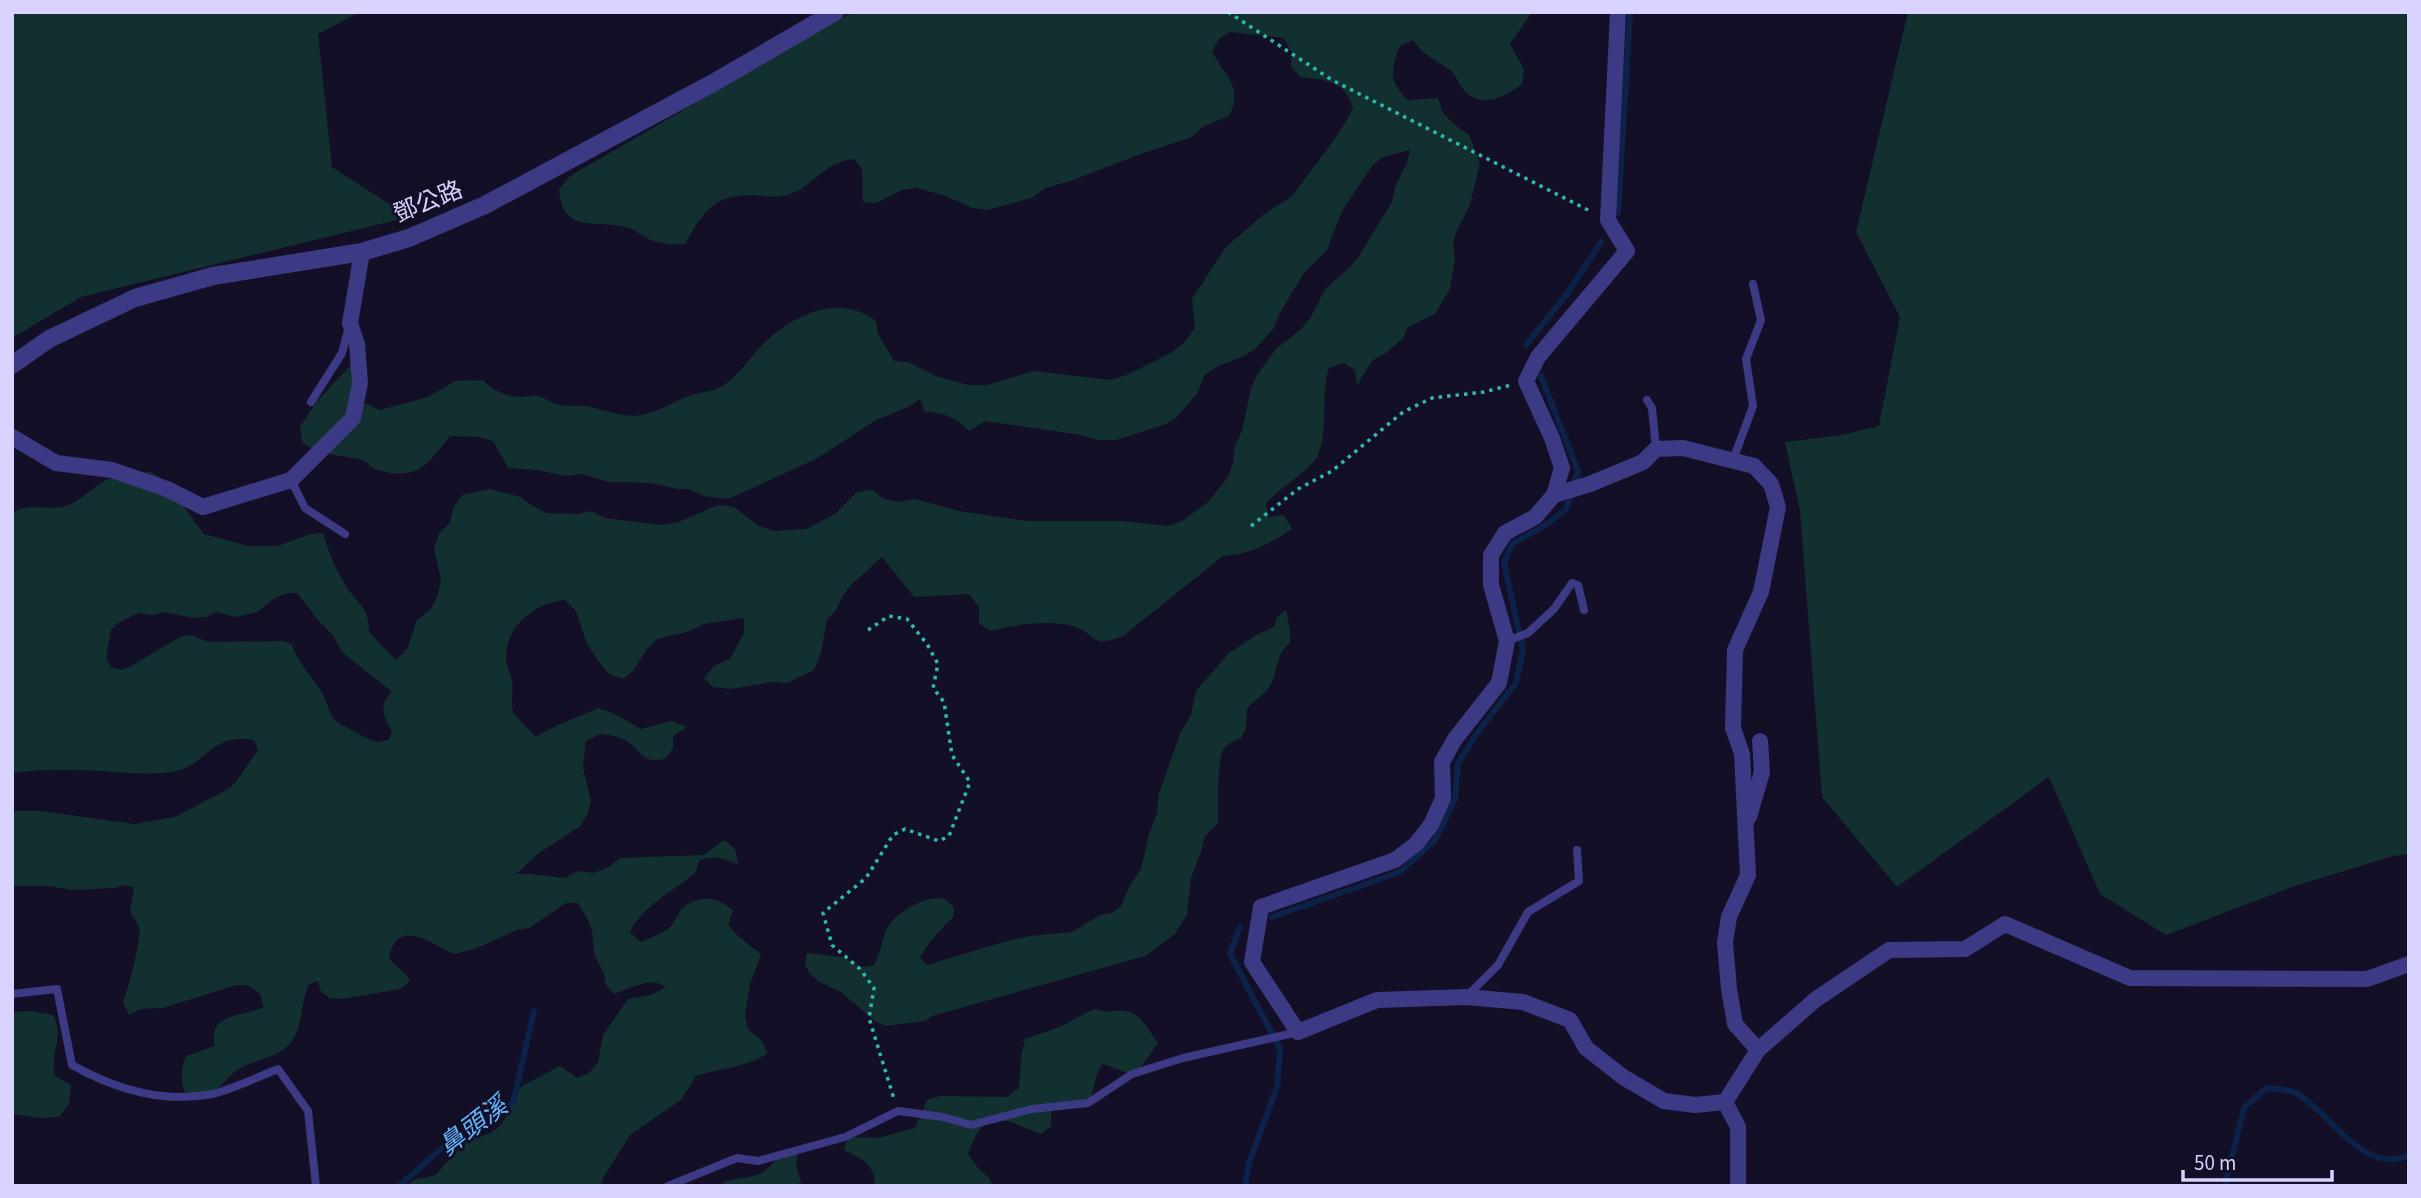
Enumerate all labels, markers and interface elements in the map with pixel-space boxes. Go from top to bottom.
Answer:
street label: 鄧公路 [388,172,468,232]
water label: 鼻頭溪 [431,1085,518,1164]
scale bar [2183,1138,2332,1182]
text: 50 m [2194,1148,2236,1178]

